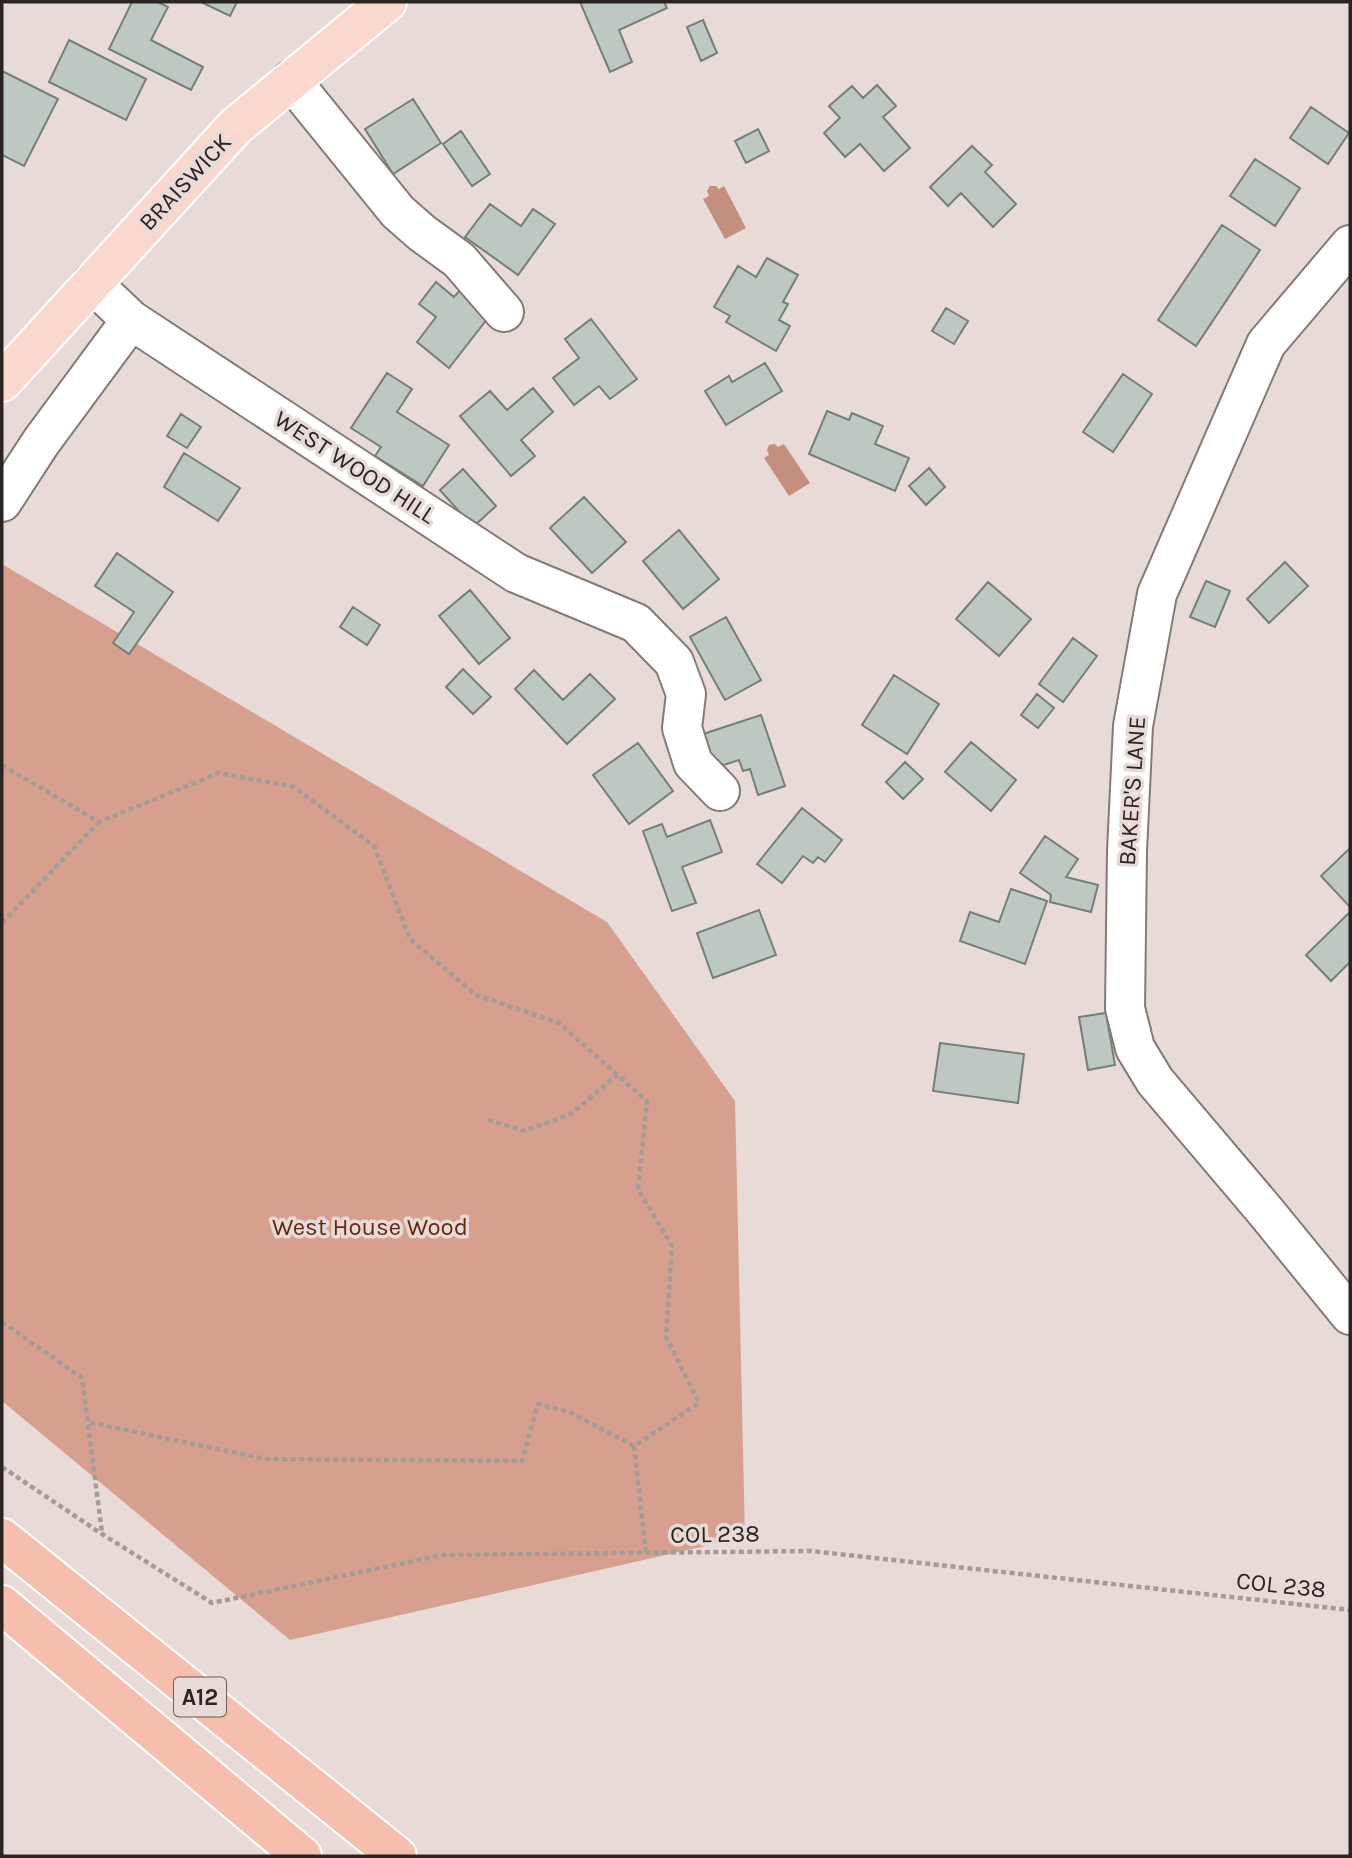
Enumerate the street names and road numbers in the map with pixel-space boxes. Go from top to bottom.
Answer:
street label: BRAISWICK [133,127,237,236]
street label: WEST WOOD HILL [269,405,441,530]
street label: BAKER'S LANE [1113,715,1151,867]
street label: COL 238 [670,1519,760,1549]
street label: COL 238 [1235,1566,1327,1604]
road number: A12 [174,1678,226,1716]

